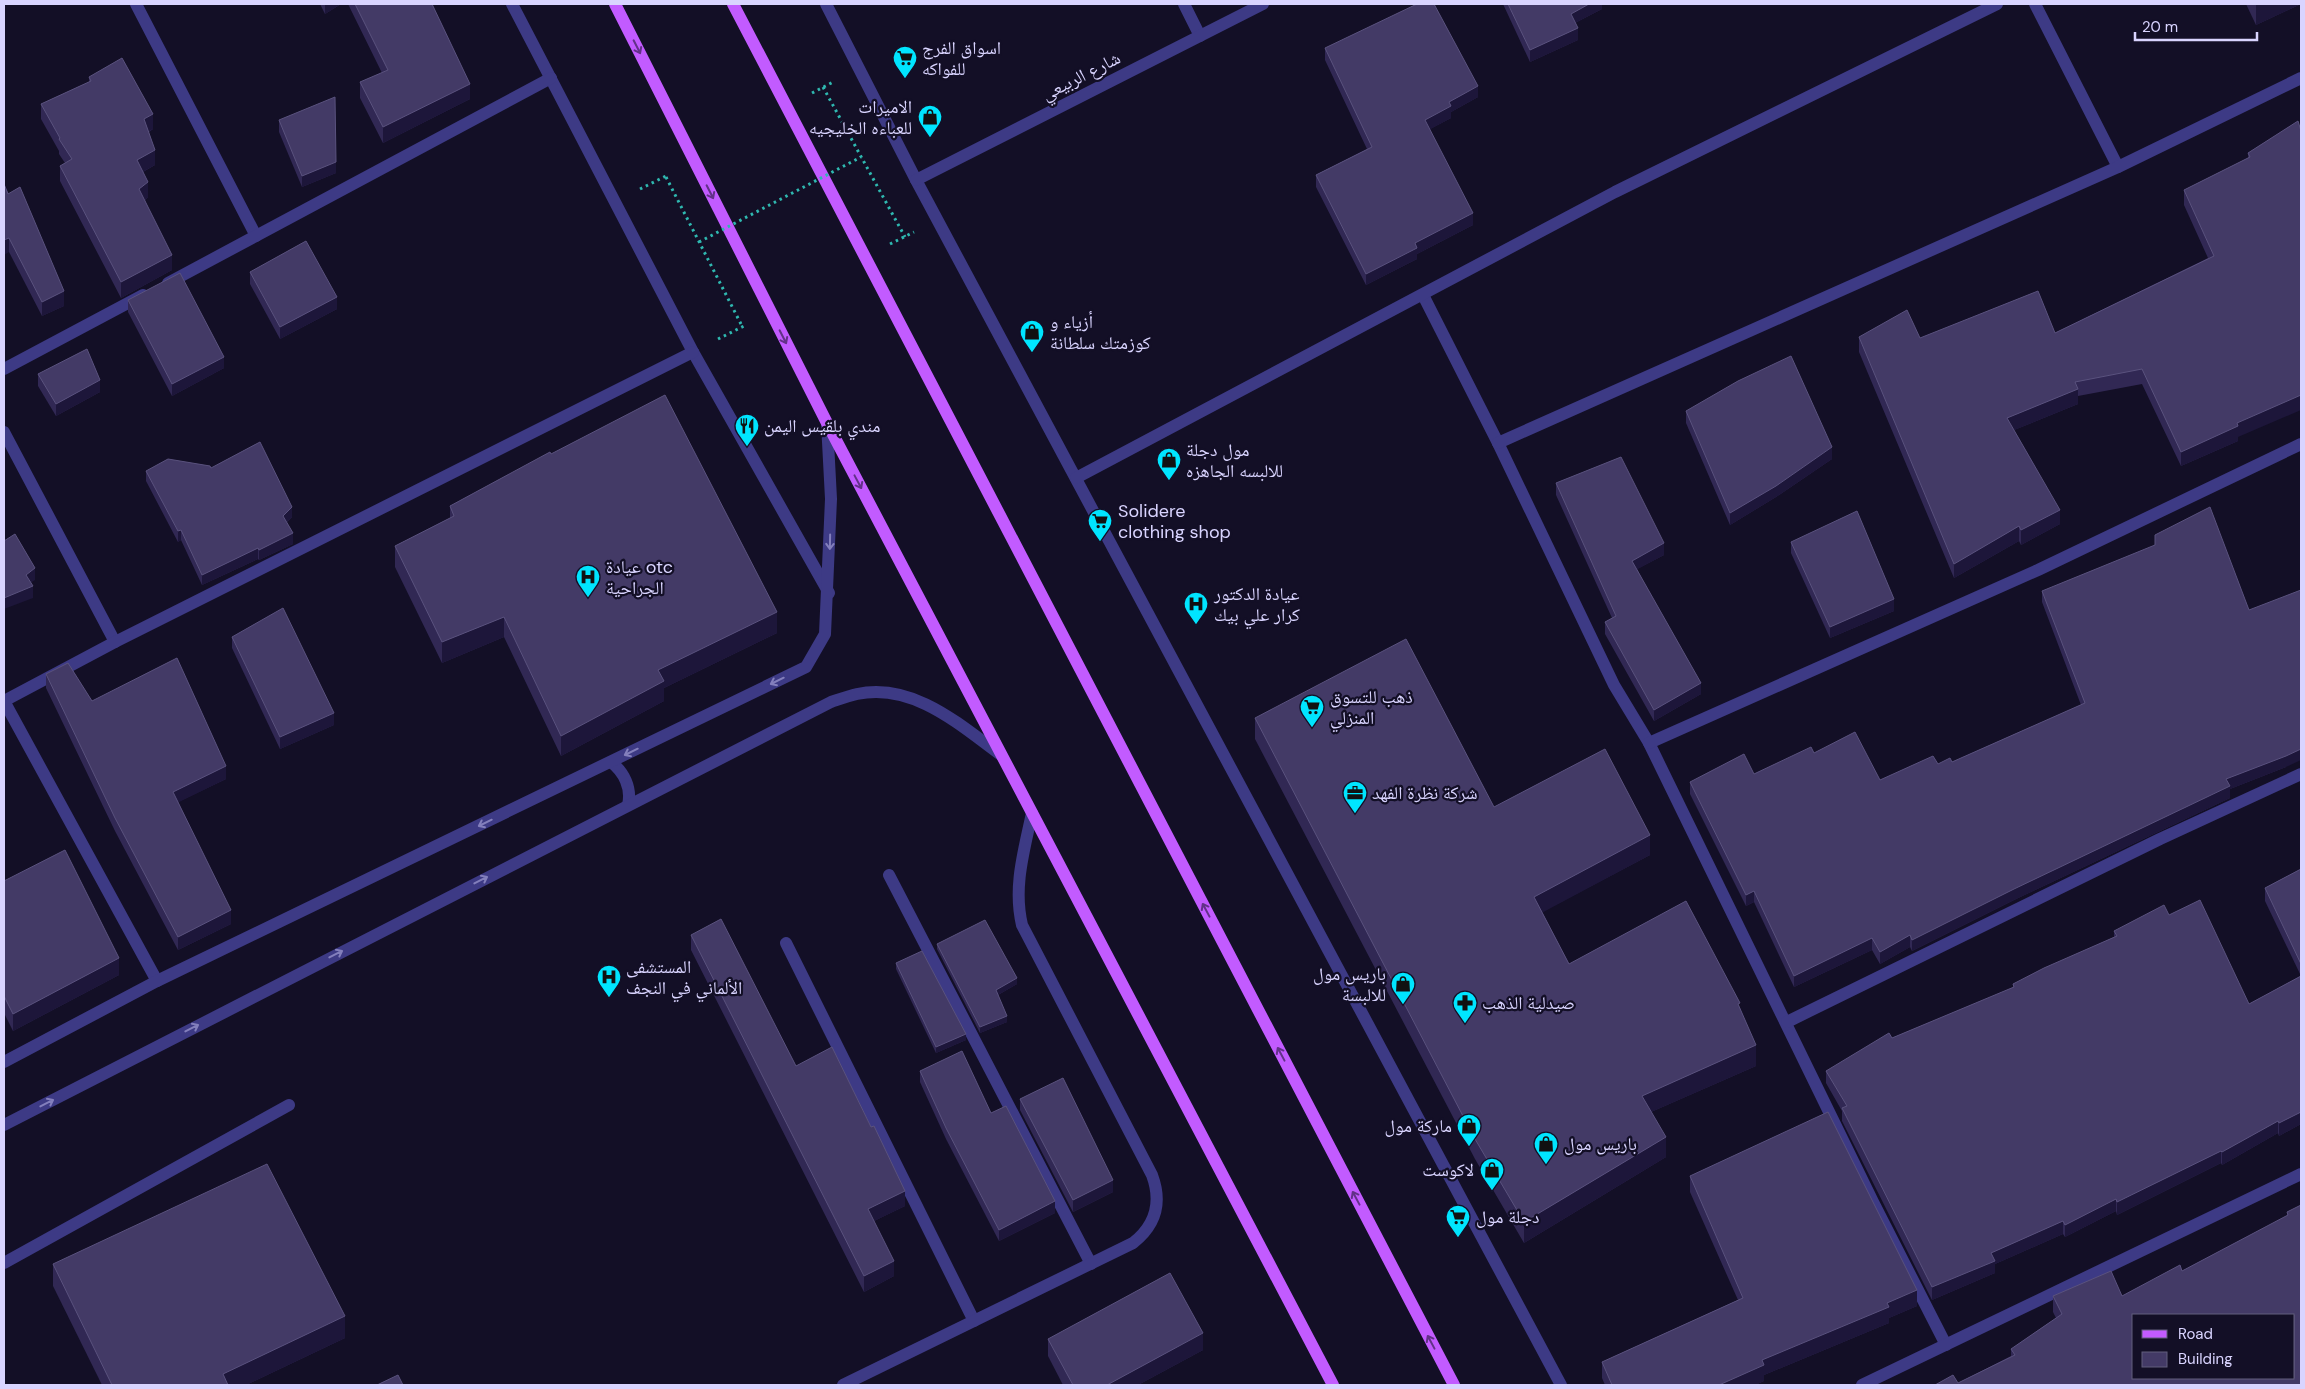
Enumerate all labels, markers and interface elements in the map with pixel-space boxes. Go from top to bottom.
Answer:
scale bar [2135,10,2258,42]
text: 20 m [2142,17,2178,37]
place label: اسواق الفرج للفواكه [922,36,1001,81]
one-way arrow [633,39,642,54]
supermarket icon: اسواق الفرج للفواكه [892,45,918,79]
street label: شارع الربيعي [1037,46,1126,108]
place label: الاميرات للعباءه الخليجيه [809,95,912,140]
shop icon: الاميرات للعباءه الخليجيه [917,104,943,138]
one-way arrow [705,185,715,200]
place label: أزياء و كوزمتك سلطانة [1050,310,1151,355]
shop icon: أزياء و كوزمتك سلطانة [1019,319,1045,353]
one-way arrow [778,330,788,345]
restaurant icon: مندي بلقيس اليمن [734,413,760,447]
place label: مندي بلقيس اليمن [764,414,880,441]
place label: مول دجلة للالبسه الجاهزه [1186,438,1283,483]
shop icon: مول دجلة للالبسه الجاهزه [1156,447,1182,481]
one-way arrow [854,474,863,489]
place label: Solidere clothing shop [1118,499,1231,544]
supermarket icon: Solidere clothing shop [1087,508,1113,542]
one-way arrow [825,534,835,550]
place label: عيادة otc الجراحية [606,555,673,600]
hospital icon: عيادة otc الجراحية [575,564,601,598]
place label: عيادة الدكتور كرار علي بيك [1213,582,1301,630]
hospital icon: عيادة الدكتور كرار علي بيك [1183,591,1209,625]
one-way arrow [770,677,785,686]
place label: ذهب للتسوق المنزلي [1330,685,1413,733]
supermarket icon: ذهب للتسوق المنزلي [1299,694,1325,728]
one-way arrow [624,748,639,757]
office icon: شركة نظرة الفهد [1342,780,1368,814]
place label: شركة نظرة الفهد [1372,781,1478,805]
one-way arrow [478,819,493,828]
one-way arrow [473,875,488,884]
one-way arrow [1201,903,1210,918]
one-way arrow [329,949,344,959]
place label: المستشفى الألماني في النجف [626,955,742,1003]
place label: باريس مول للالبسة [1313,962,1386,1007]
hospital icon: المستشفى الألماني في النجف [596,964,622,998]
shop icon: باريس مول للالبسة [1390,971,1416,1005]
pharmacy icon: صيدلية الذهب [1452,990,1478,1024]
place label: صيدلية الذهب [1482,991,1575,1015]
one-way arrow [184,1023,199,1032]
one-way arrow [1276,1047,1285,1062]
one-way arrow [39,1098,54,1107]
shop icon: ماركة مول [1456,1113,1482,1147]
place label: ماركة مول [1385,1114,1452,1138]
shop icon: باريس مول [1533,1131,1559,1165]
place label: باريس مول [1564,1132,1637,1156]
shop icon: لاكوست [1479,1157,1505,1191]
place label: لاكوست [1422,1158,1474,1182]
one-way arrow [1351,1191,1360,1206]
supermarket icon: دجلة مول [1445,1204,1471,1238]
place label: دجلة مول [1476,1205,1540,1229]
legend [2132,1314,2295,1379]
text: Road [2178,1324,2213,1344]
one-way arrow [1426,1335,1435,1350]
text: Building [2178,1349,2233,1369]

